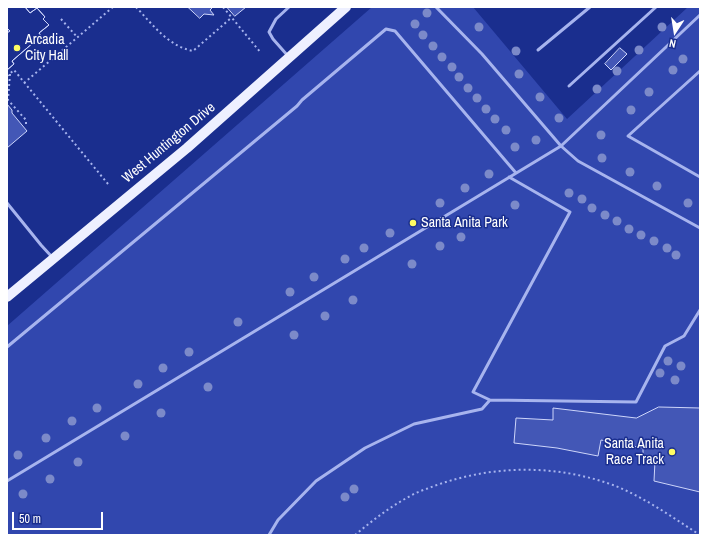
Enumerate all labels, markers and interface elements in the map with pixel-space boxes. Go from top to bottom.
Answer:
north arrow [655,12,695,52]
place label: Arcadia City Hall [25,32,68,64]
text: N [668,36,677,51]
marker: Arcadia City Hall [12,43,22,53]
street label: West Huntington Drive [119,99,219,187]
place label: Santa Anita Park [421,215,508,231]
marker: Santa Anita Park [408,218,418,228]
place label: Santa Anita Race Track [604,436,664,468]
marker: Santa Anita Race Track [667,447,677,457]
scale bar [14,504,105,530]
text: 50 m [19,511,41,527]

